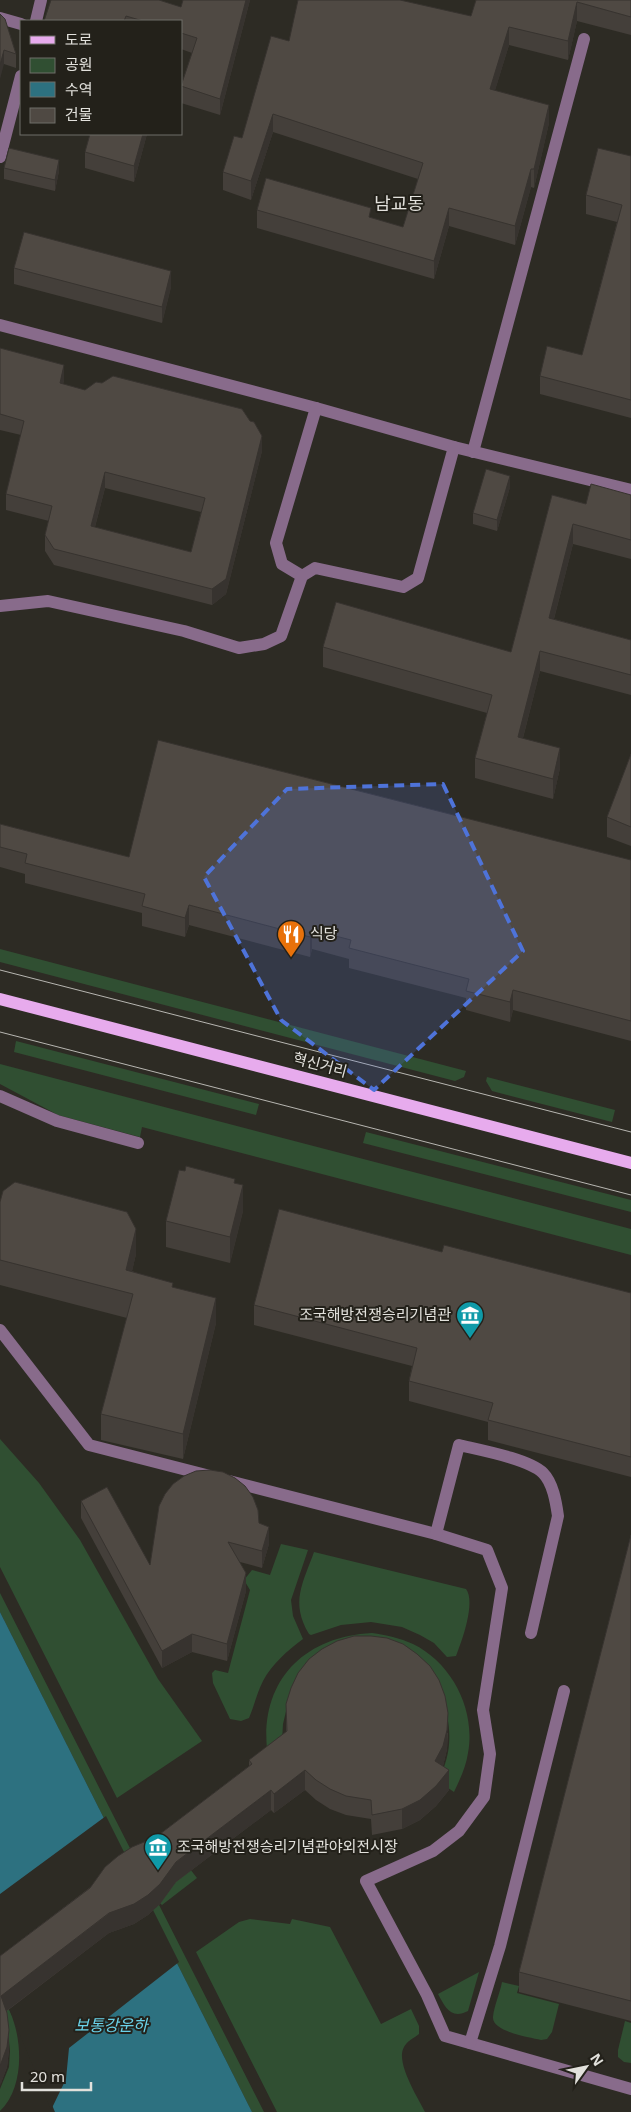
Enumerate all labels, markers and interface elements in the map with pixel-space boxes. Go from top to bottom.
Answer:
legend [20,20,182,135]
text: 도로 [65,29,93,49]
text: 공원 [65,54,93,74]
text: 수역 [65,79,93,99]
text: 건물 [65,104,93,124]
district label: 남교동 [374,191,424,215]
restaurant icon: 식당 [276,919,306,958]
place label: 식당 [310,923,338,943]
street label: 혁신거리 [291,1047,350,1081]
museum icon: 조국해방전쟁승리기념관 [455,1300,485,1339]
place label: 조국해방전쟁승리기념관 [299,1304,451,1324]
museum icon: 조국해방전쟁승리기념관야외전시장 [143,1832,173,1871]
place label: 조국해방전쟁승리기념관야외전시장 [177,1836,398,1856]
water label: 보통강운하 [74,2014,150,2036]
north arrow [561,2042,611,2092]
text: N [586,2050,608,2070]
scale bar [22,2060,91,2092]
text: 20 m [30,2066,65,2086]

